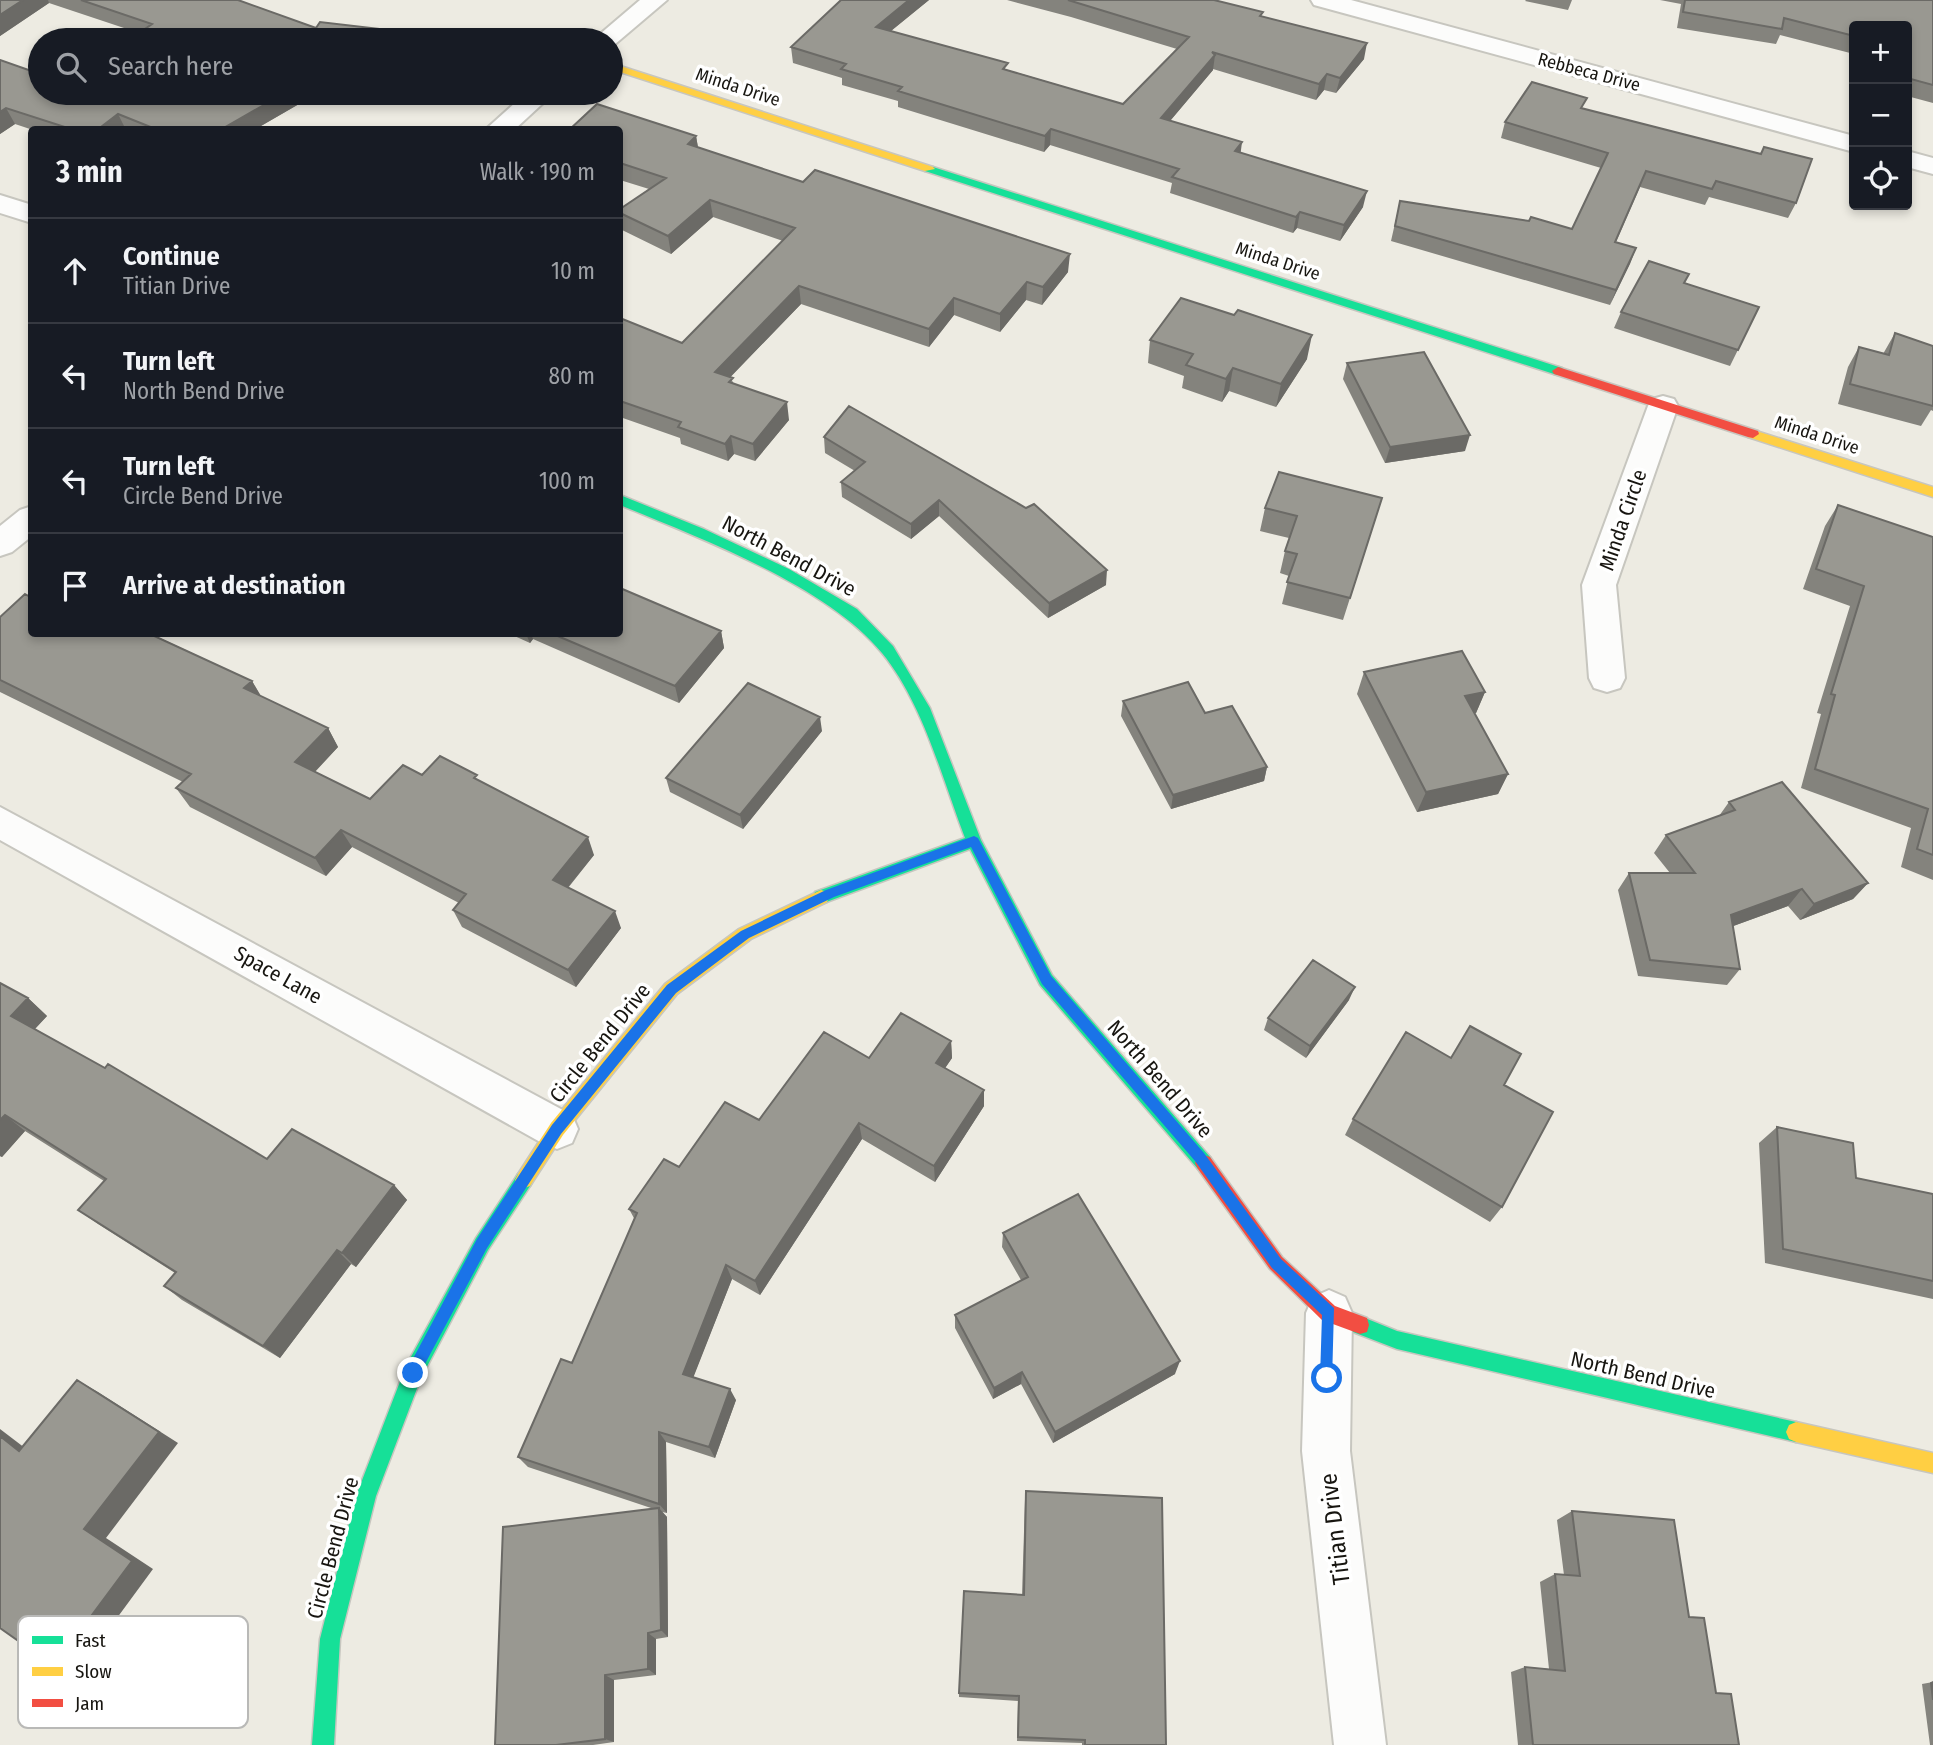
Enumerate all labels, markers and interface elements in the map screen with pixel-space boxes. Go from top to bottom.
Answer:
map controls [1849,21,1912,210]
button: + [1849,21,1912,84]
search box [28,28,623,105]
icon: search [52,48,90,86]
street label: Rebbeca Drive [1535,48,1643,96]
text: Search here [108,51,233,82]
street label: Minda Drive [693,63,783,111]
button: − [1849,84,1912,147]
button: locate [1849,147,1912,210]
text: 3 min [56,154,123,190]
text: Walk · 190 m [480,158,595,186]
street label: Minda Drive [1233,237,1323,285]
text: Continue [123,241,220,272]
icon: ahead [56,252,94,290]
text: 10 m [551,257,595,285]
text: Titian Drive [123,272,230,300]
text: Turn left [123,346,215,377]
icon: left [56,357,94,395]
text: 80 m [548,362,595,390]
text: North Bend Drive [123,377,285,405]
street label: Minda Drive [1772,411,1862,459]
text: Turn left [123,451,215,482]
icon: left [56,462,94,500]
street label: Minda Circle [1594,466,1652,574]
text: 100 m [539,467,595,495]
text: Circle Bend Drive [123,482,283,510]
street label: North Bend Drive [718,510,860,602]
icon: arrive [56,567,94,605]
text: Arrive at destination [123,570,346,601]
street label: Space Lane [230,940,326,1010]
street label: Circle Bend Drive [544,978,656,1108]
street label: North Bend Drive [1102,1015,1218,1143]
street label: North Bend Drive [1568,1346,1718,1404]
route end [397,1357,428,1388]
route start [1311,1362,1342,1393]
street label: Titian Drive [1314,1472,1356,1586]
street label: Circle Bend Drive [302,1474,364,1622]
legend [18,1616,248,1728]
text: Fast [75,1629,106,1652]
text: Slow [75,1660,112,1683]
text: Jam [75,1692,104,1715]

